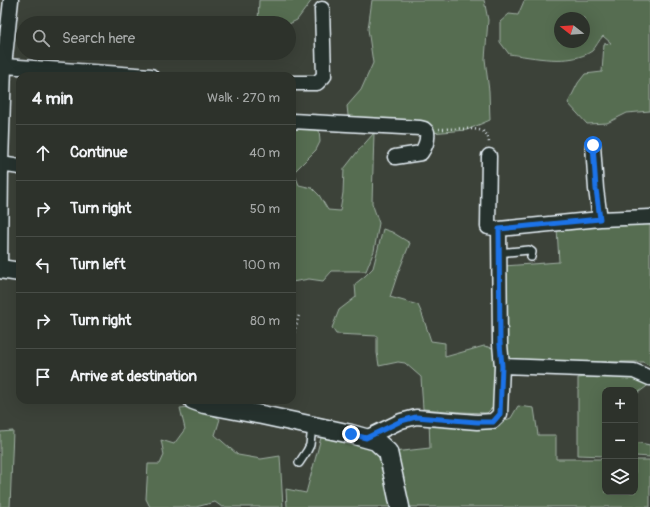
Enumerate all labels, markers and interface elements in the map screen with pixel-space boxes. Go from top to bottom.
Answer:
north arrow [554,12,590,48]
search box [16,16,296,60]
icon: search [30,27,52,49]
text: Search here [62,29,135,48]
text: 4 min [32,88,73,109]
text: Walk · 270 m [207,90,280,106]
route start [584,136,602,154]
icon: ahead [32,142,54,164]
text: Continue [70,143,128,162]
text: 40 m [249,145,280,161]
icon: right [32,198,54,220]
text: Turn right [70,199,131,218]
text: 50 m [250,201,280,217]
icon: left [32,254,54,276]
text: Turn left [70,255,126,274]
text: 100 m [243,257,280,273]
icon: right [32,310,54,332]
text: Turn right [70,311,131,330]
text: 80 m [250,313,280,329]
icon: arrive [32,366,54,388]
text: Arrive at destination [70,367,197,386]
map controls [602,387,638,495]
button: + [602,387,638,423]
button: − [602,423,638,459]
route end [342,425,360,443]
button: layers [602,459,638,495]

